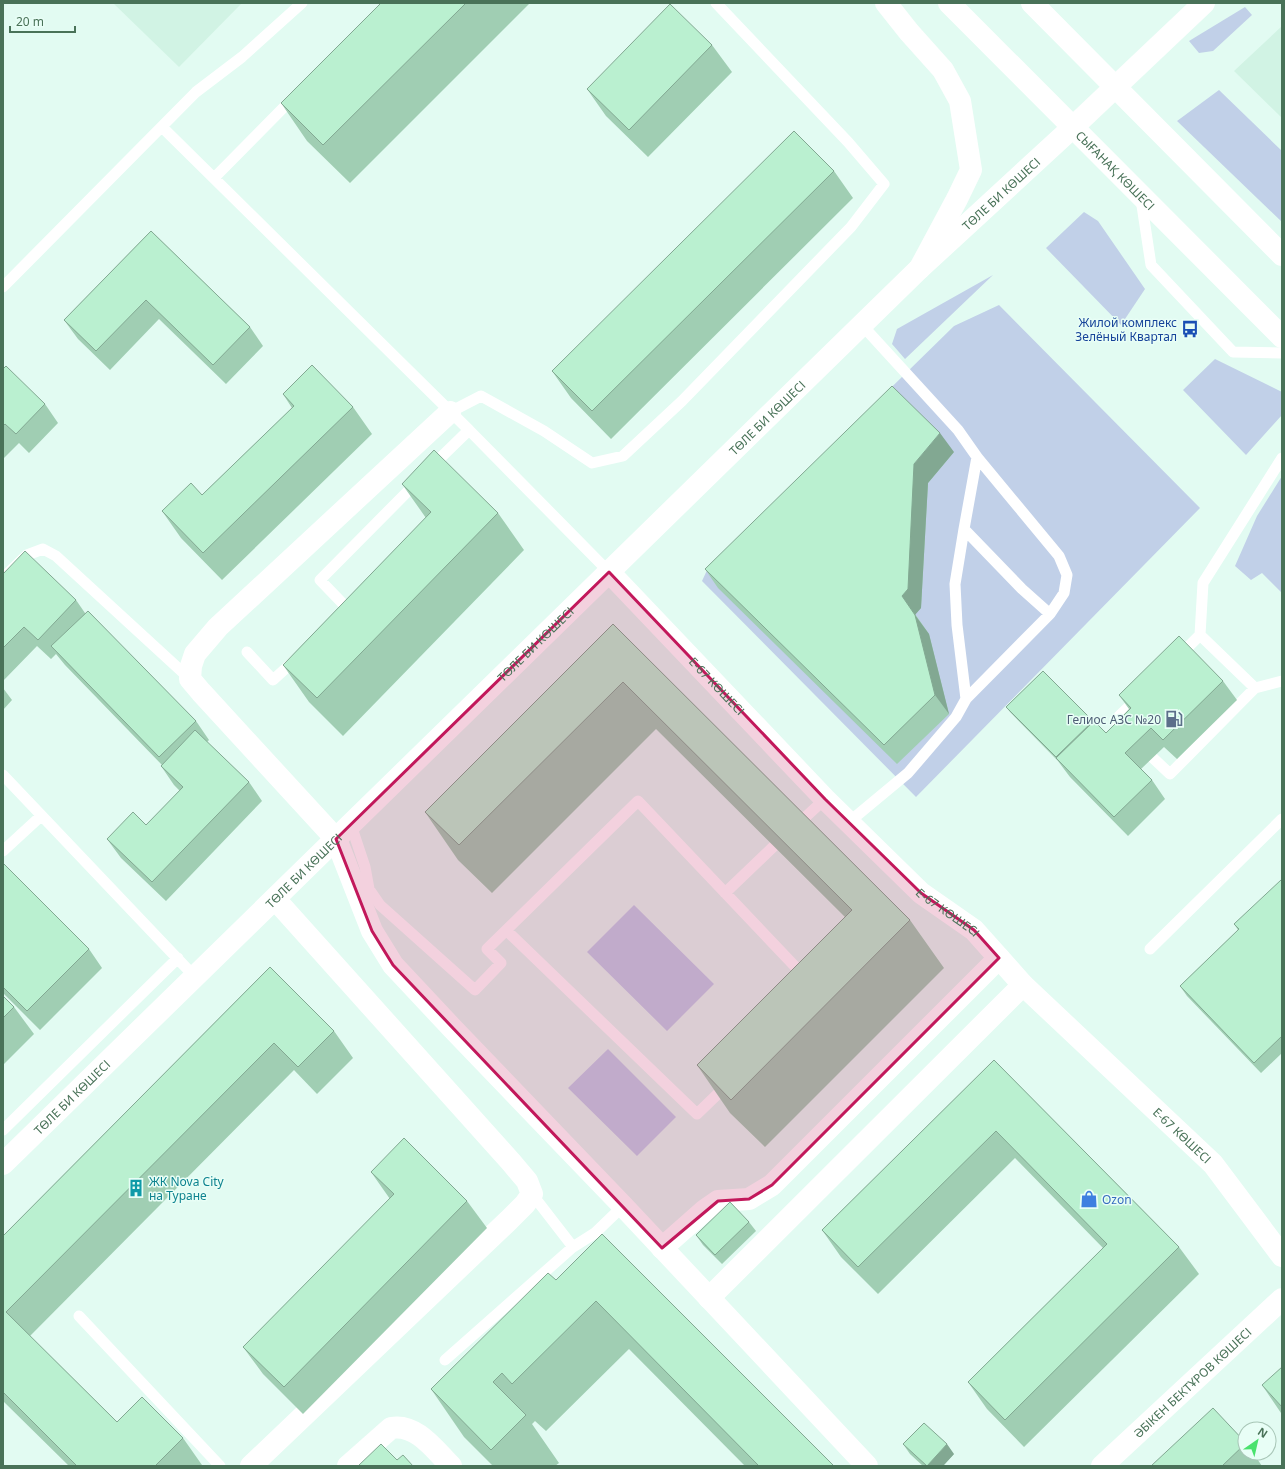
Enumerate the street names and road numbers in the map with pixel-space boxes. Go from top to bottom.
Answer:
street label: СЫҒАНАҚ КӨШЕСІ [1072,127,1159,214]
street label: ТӨЛЕ БИ КӨШЕСІ [958,153,1044,234]
street label: ТӨЛЕ БИ КӨШЕСІ [725,376,809,459]
street label: ТӨЛЕ БИ КӨШЕСІ [493,603,577,685]
street label: Е-67 КӨШЕСІ [685,653,749,719]
street label: ТӨЛЕ БИ КӨШЕСІ [261,829,345,912]
street label: Е-67 КӨШЕСІ [912,884,984,940]
street label: ТӨЛЕ БИ КӨШЕСІ [30,1056,114,1138]
street label: Е-67 КӨШЕСІ [1150,1104,1215,1167]
street label: ӘБІКЕН БЕКТҰРОВ КӨШЕСІ [1129,1323,1255,1441]

